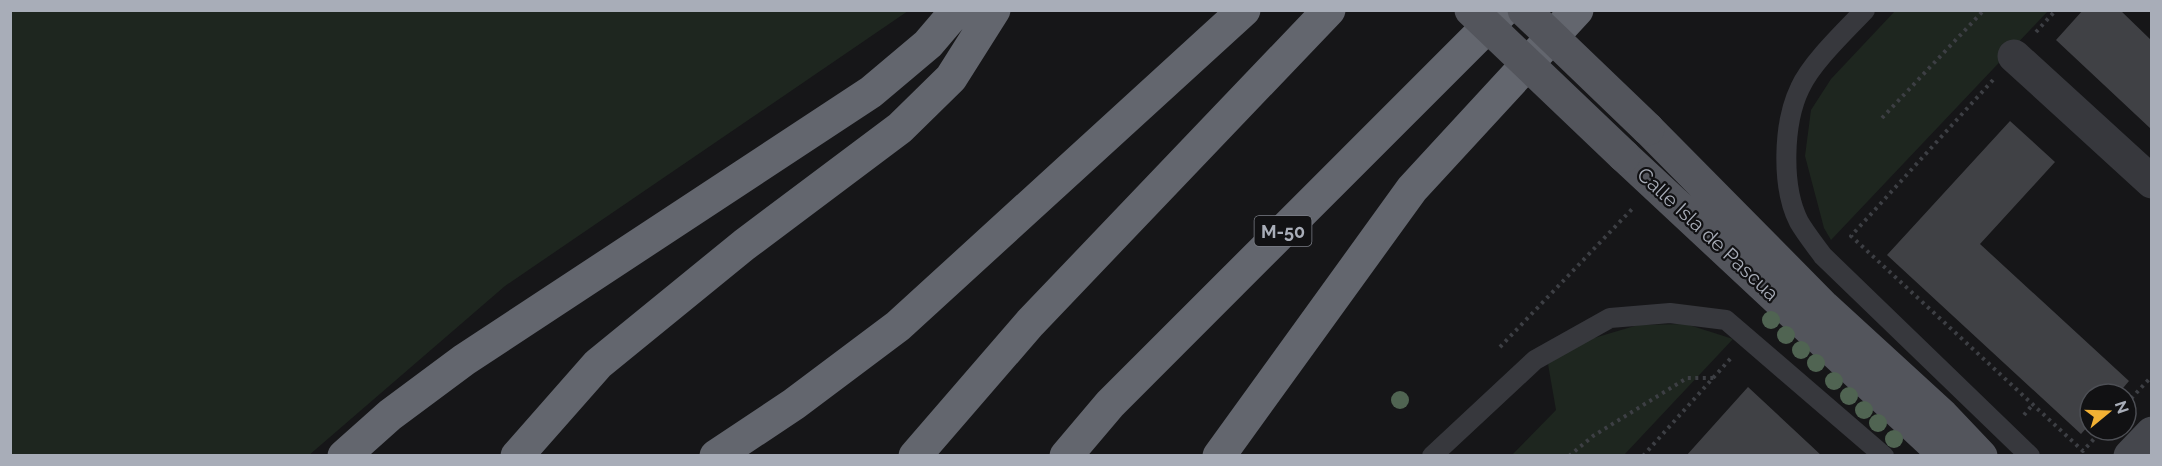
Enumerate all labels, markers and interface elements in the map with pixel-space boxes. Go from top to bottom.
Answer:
street label: Calle Isla de Pascua [1632,162,1784,306]
road number: M-50 [1254,216,1312,246]
north arrow [2078,382,2138,442]
text: N [2111,398,2133,416]

